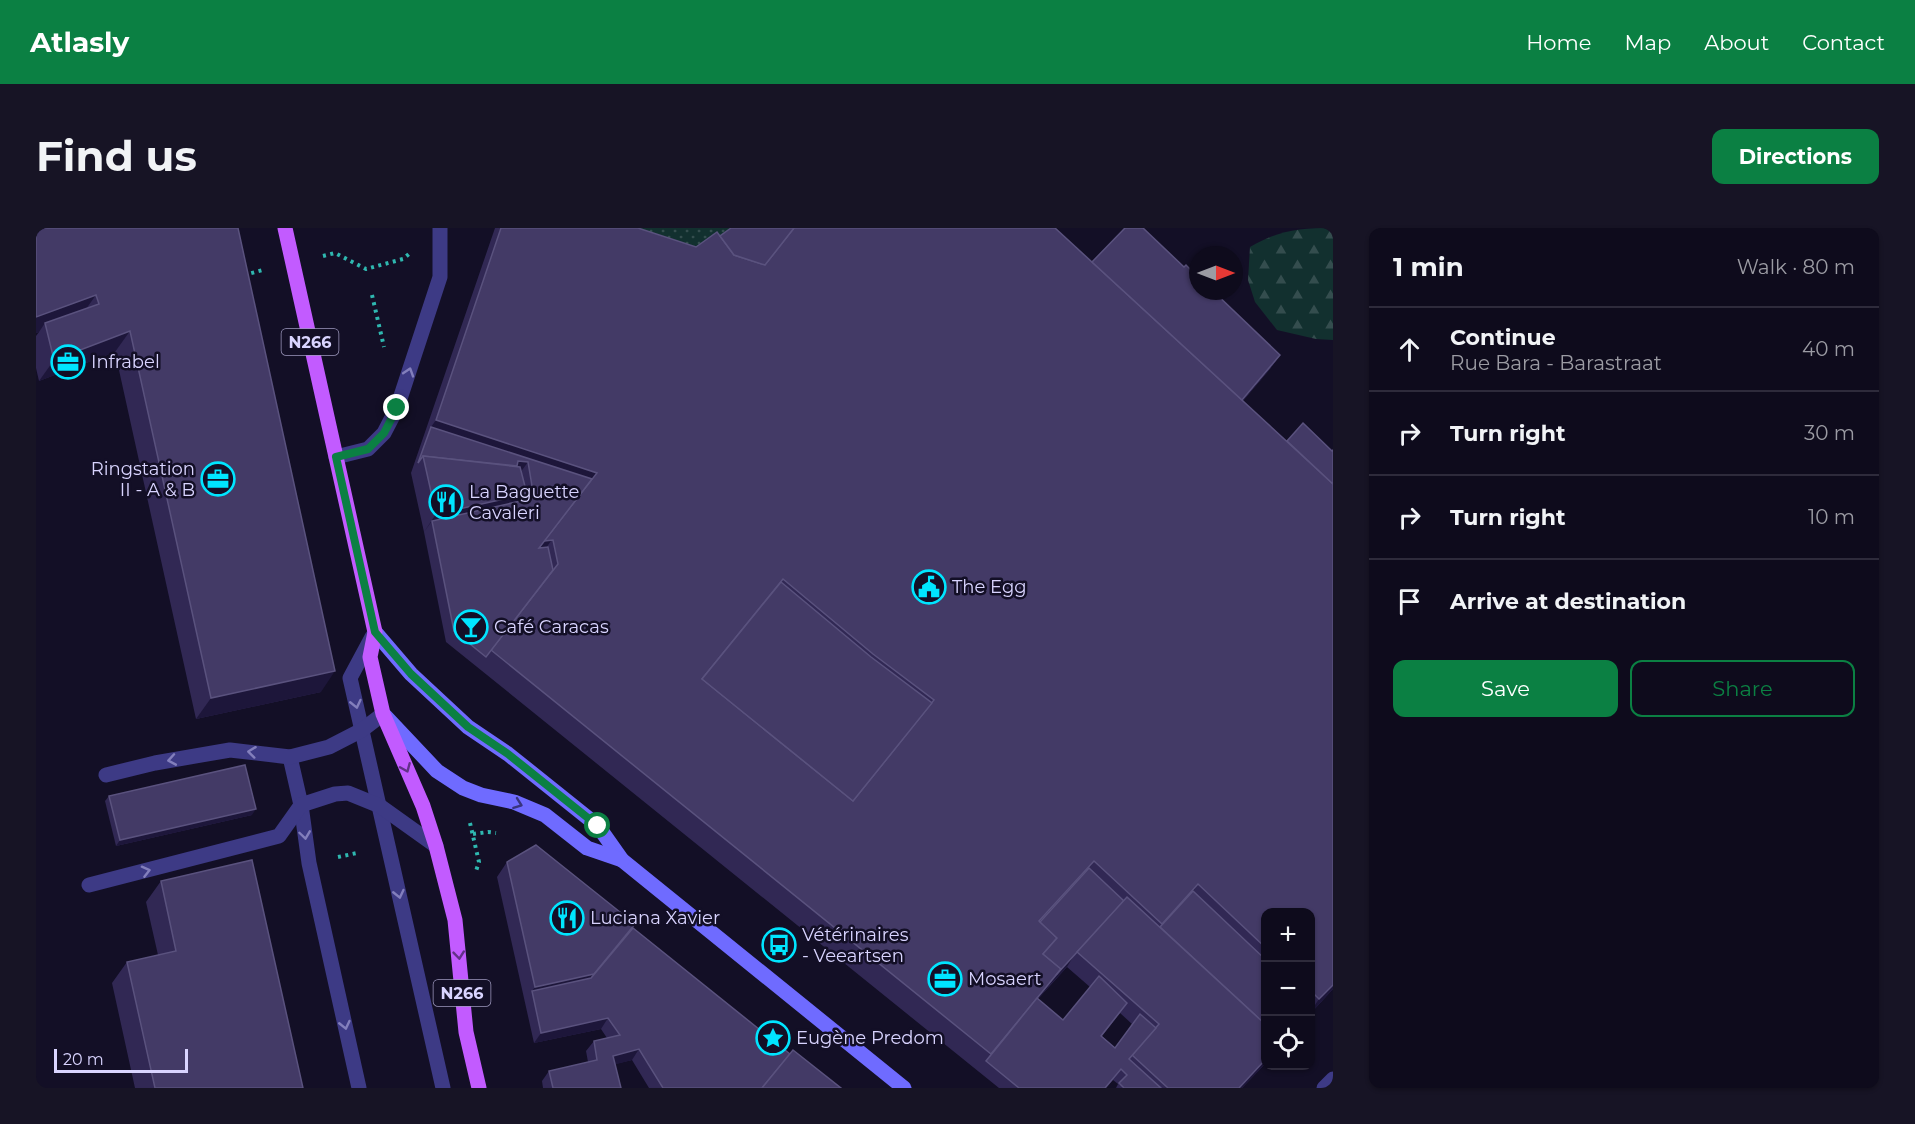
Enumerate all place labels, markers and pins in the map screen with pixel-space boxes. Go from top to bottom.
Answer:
office icon: Infrabel [50,344,86,380]
place label: Infrabel [91,351,160,373]
place label: Ringstation II - A & B [91,458,195,501]
office icon: Ringstation II - A & B [200,461,236,497]
place label: La Baguette Cavaleri [469,481,579,524]
restaurant icon: La Baguette Cavaleri [428,484,464,520]
public building icon: The Egg [911,569,947,605]
place label: The Egg [952,576,1027,598]
bar icon: Café Caracas [453,609,489,645]
place label: Café Caracas [494,616,609,638]
restaurant icon: Luciana Xavier [549,900,585,936]
place label: Luciana Xavier [590,907,720,929]
place label: Vétérinaires - Veeartsen [802,924,909,967]
bus stop icon: Vétérinaires - Veeartsen [761,927,797,963]
office icon: Mosaert [927,961,963,997]
place label: Mosaert [968,968,1042,990]
place icon: Eugène Predom [755,1020,791,1056]
place label: Eugène Predom [796,1027,944,1049]

